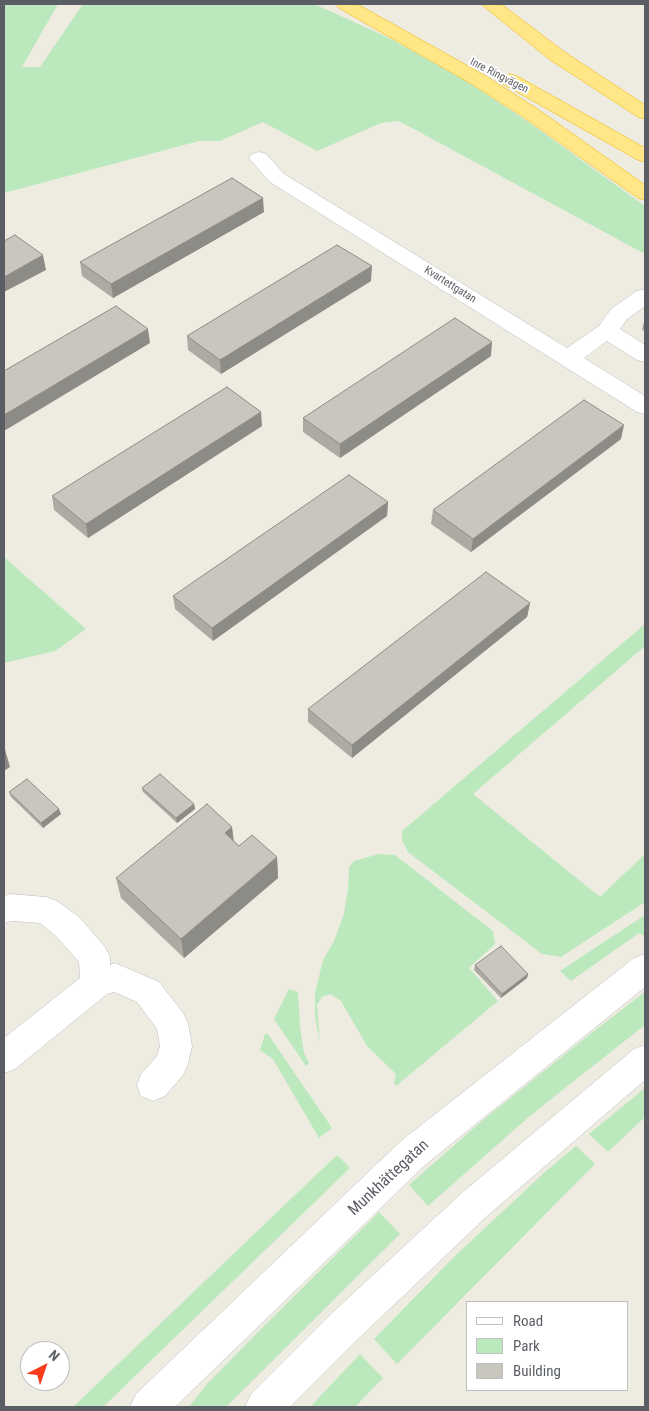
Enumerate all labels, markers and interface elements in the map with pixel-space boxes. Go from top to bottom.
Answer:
street label: Inre Ringvägen [468,56,530,96]
street label: Kvartettgatan [422,264,478,306]
street label: Munkhättegatan [345,1136,433,1220]
legend [467,1301,629,1391]
text: Road [513,1312,543,1330]
text: Park [513,1337,540,1355]
north arrow [20,1341,70,1391]
text: N [46,1347,63,1364]
text: Building [513,1362,561,1380]

